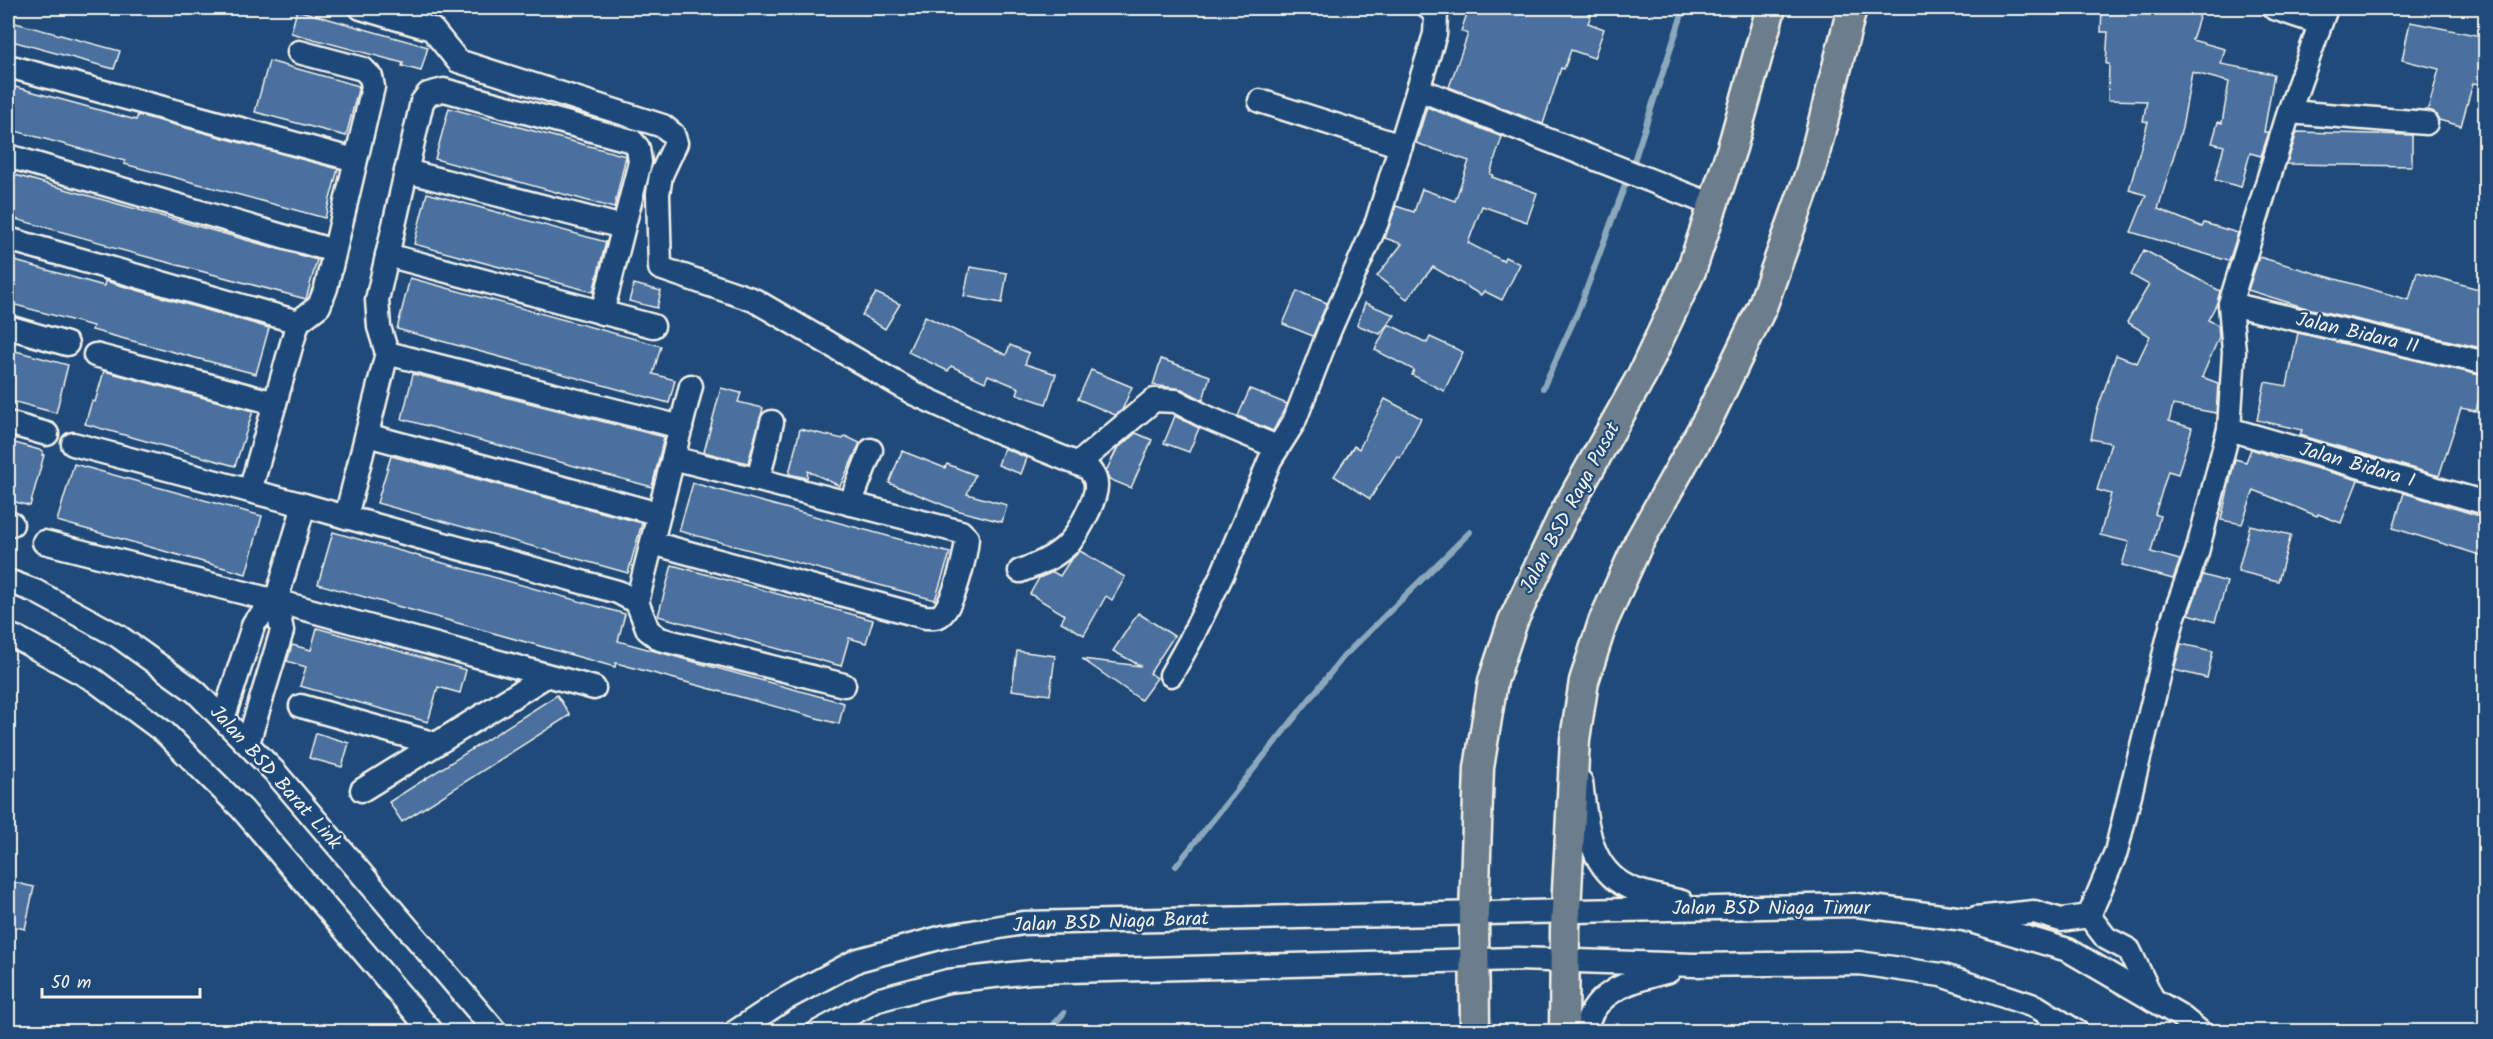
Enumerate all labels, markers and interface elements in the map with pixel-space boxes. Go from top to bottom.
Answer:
street label: Jalan Bidara II [2293,304,2421,364]
street label: Jalan BSD Raya Pusat [1512,416,1630,599]
street label: Jalan Bidara I [2295,434,2419,498]
street label: Jalan BSD Barat Link [201,698,349,858]
street label: Jalan BSD Niaga Timur [1672,893,1871,925]
street label: Jalan BSD Niaga Barat [1012,904,1210,942]
scale bar [42,961,200,999]
text: 50 m [51,969,91,998]

